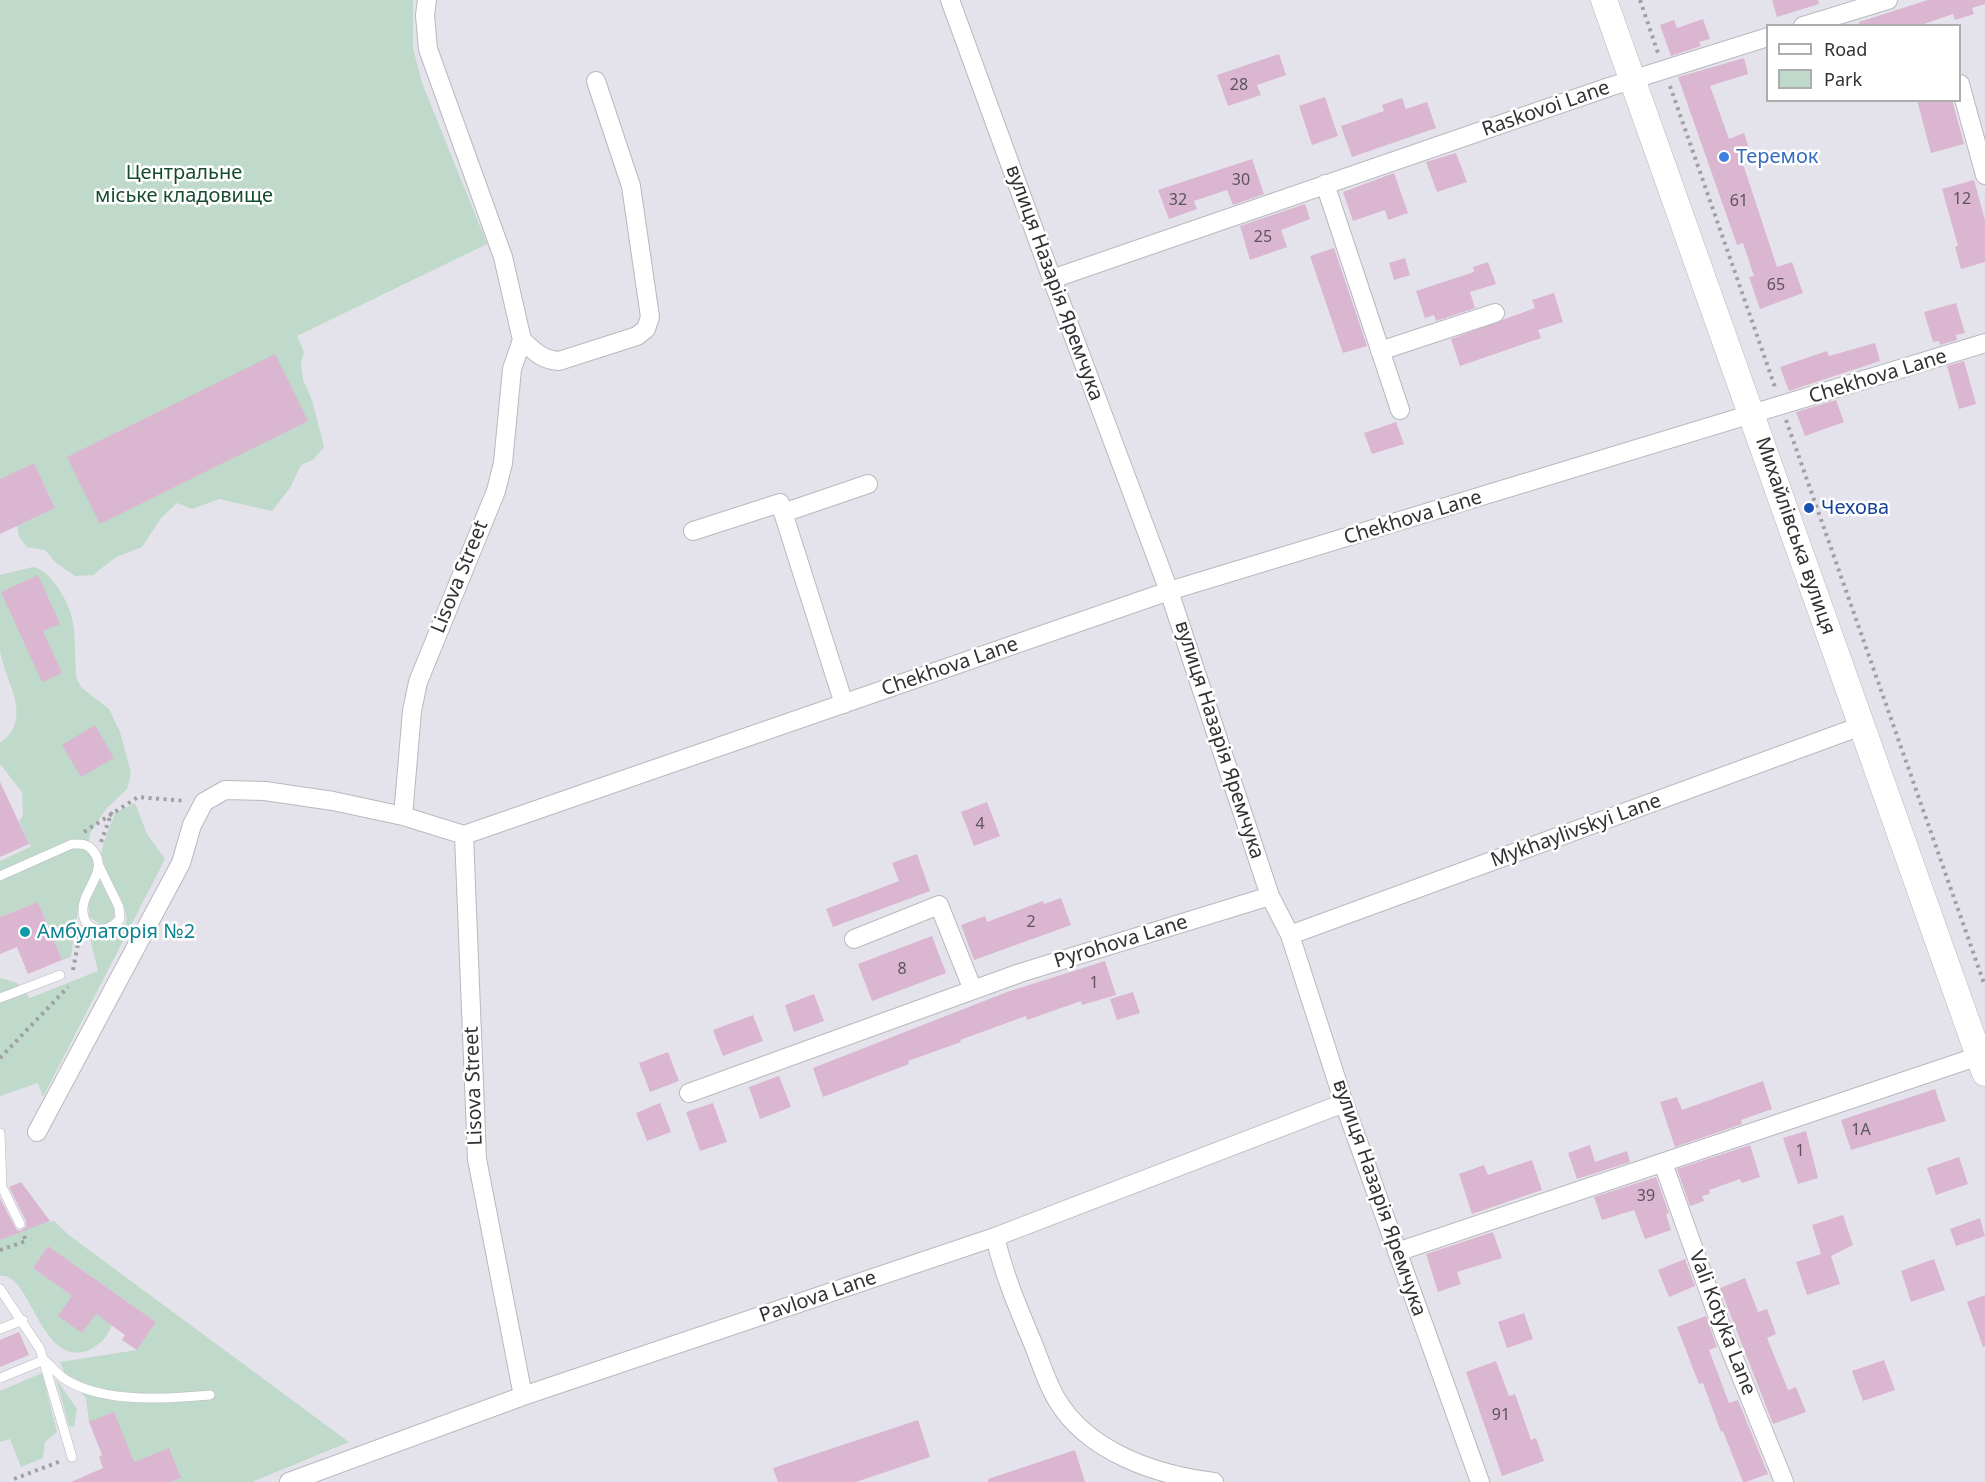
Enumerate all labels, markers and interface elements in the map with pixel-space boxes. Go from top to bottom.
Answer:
legend [1766,24,1961,102]
text: Road [1824,37,1867,61]
text: Park [1824,67,1862,91]
house number: 28 [1230,75,1248,95]
street label: Raskovoi Lane [1479,76,1613,142]
place label: Теремок [1736,145,1818,169]
marker: Теремок [1717,150,1731,164]
park label: Центральне міське кладовище [95,161,273,208]
street label: вулиця Назарія Яремчука [1000,162,1108,404]
house number: 30 [1232,170,1250,190]
house number: 12 [1953,189,1971,209]
house number: 32 [1169,190,1187,210]
house number: 61 [1730,191,1748,211]
house number: 25 [1254,227,1272,247]
house number: 65 [1767,275,1785,295]
street label: Chekhova Lane [1806,345,1950,409]
street label: Михайлівська вулиця [1750,434,1840,638]
street label: Chekhova Lane [1341,486,1485,550]
place label: Чехова [1821,496,1889,520]
marker: Чехова [1802,501,1816,515]
street label: Lisova Street [427,517,493,637]
street label: вулиця Назарія Яремчука [1169,618,1269,862]
street label: Chekhova Lane [879,632,1021,702]
street label: Mykhaylivskyi Lane [1488,789,1664,873]
house number: 4 [975,814,985,834]
street label: Pyrohova Lane [1051,910,1191,974]
house number: 2 [1026,912,1036,932]
place label: Амбулаторія №2 [37,920,195,944]
marker: Амбулаторія №2 [18,925,32,939]
house number: 8 [897,959,907,979]
house number: 1 [1089,973,1099,993]
street label: Lisova Street [460,1026,488,1146]
street label: вулиця Назарія Яремчука [1327,1076,1431,1320]
house number: 1А [1851,1120,1871,1140]
house number: 1 [1795,1141,1805,1161]
house number: 39 [1637,1186,1655,1206]
street label: Vali Kotyka Lane [1683,1247,1761,1399]
street label: Pavlova Lane [756,1266,880,1328]
house number: 91 [1492,1405,1510,1425]

